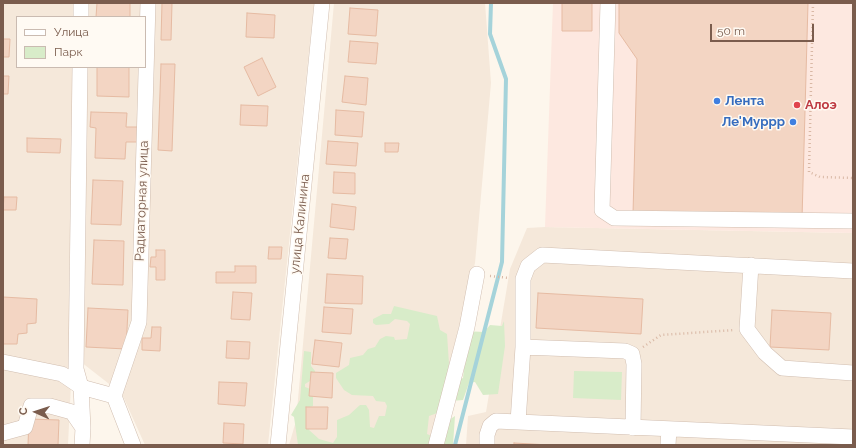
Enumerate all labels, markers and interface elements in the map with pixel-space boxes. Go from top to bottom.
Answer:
legend [16,16,146,68]
scale bar [712,16,816,42]
text: 50 m [717,24,745,38]
text: Улица [54,25,89,39]
text: Парк [54,45,83,59]
place label: Лента [725,93,764,109]
marker: Лента [712,96,722,106]
place label: Алоэ [805,97,837,113]
marker: Алоэ [792,100,802,110]
place label: Ле'Муррр [722,114,785,130]
marker: Ле'Муррр [788,117,798,127]
street label: Радиаторная улица [132,140,152,262]
street label: улица Калинина [287,173,313,275]
north arrow [16,392,56,432]
text: С [17,407,30,415]

